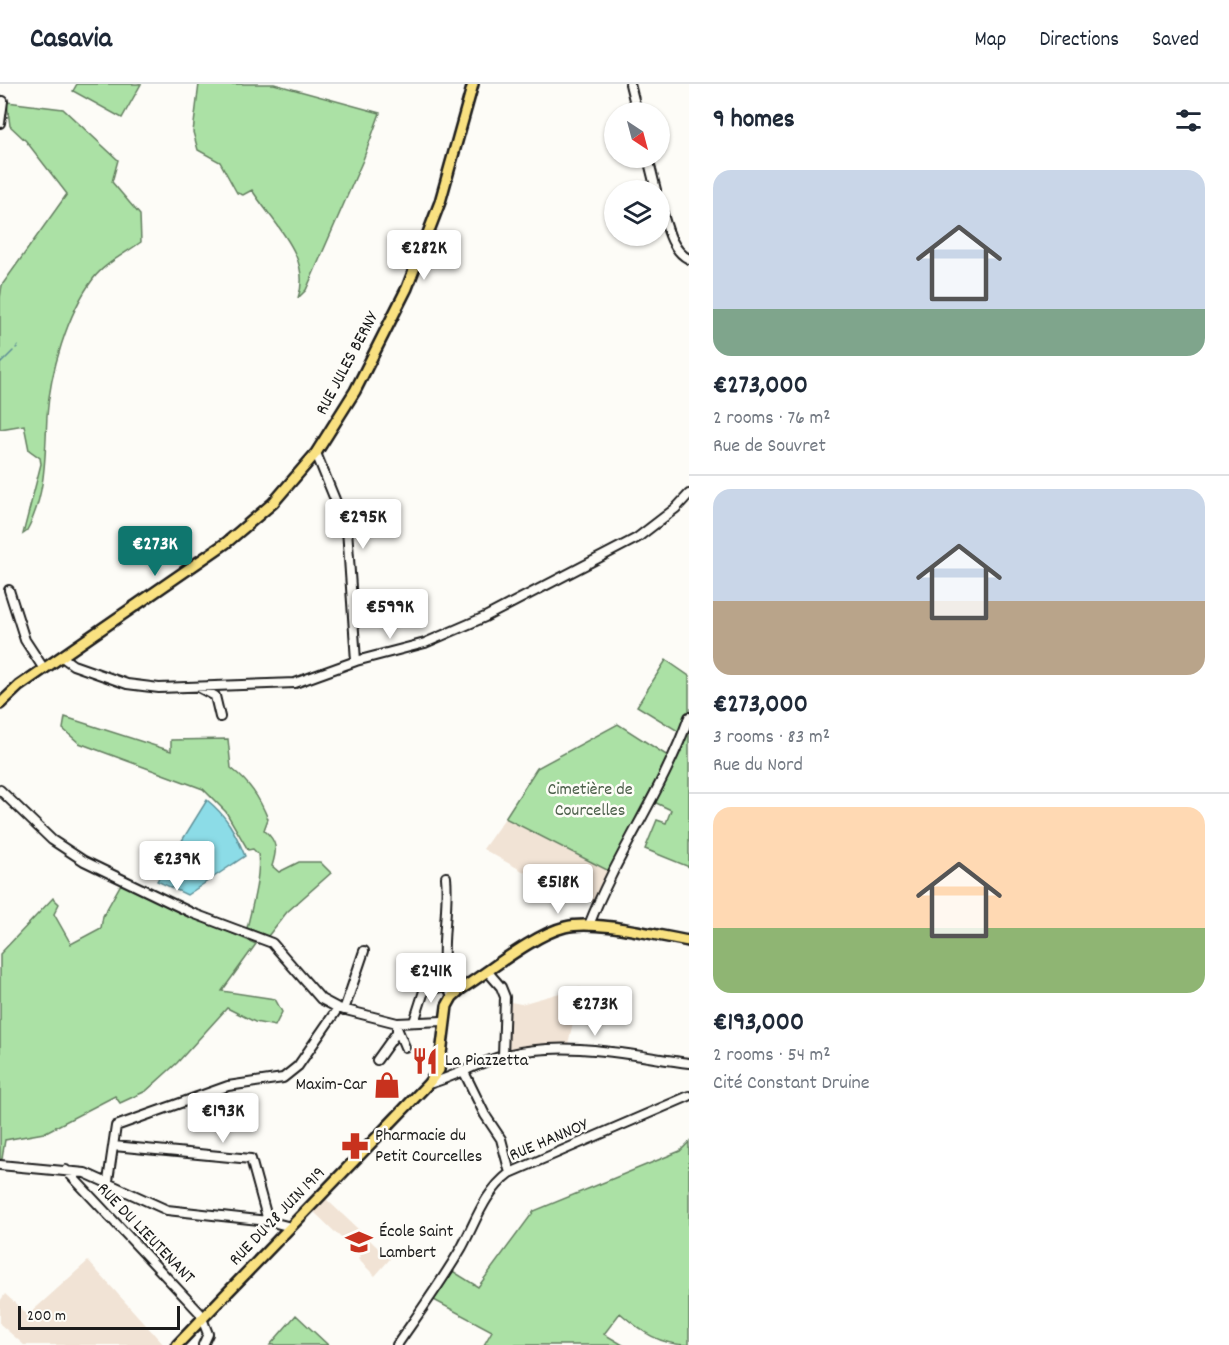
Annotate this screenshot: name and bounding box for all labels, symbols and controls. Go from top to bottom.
text: Casavia [30,21,112,61]
text: Map [975,26,1006,56]
text: Directions [1039,26,1119,56]
text: Saved [1152,26,1199,56]
north arrow [604,102,670,168]
map controls [604,102,670,246]
text: 9 homes [713,102,795,139]
icon: filters [1172,104,1205,137]
button: layers [604,180,670,246]
icon: home [905,209,1013,317]
pin: €282K [382,230,466,281]
text: €282K [401,235,447,263]
street label: RUE JULES BERNY [310,307,386,420]
text: €273,000 [713,368,808,405]
text: 2 rooms · 76 m² [713,405,831,433]
text: Rue de Souvret [713,433,826,461]
pin: €295K [321,499,405,550]
text: €295K [339,504,387,532]
pin: €273K [113,526,197,577]
icon: home [905,528,1013,636]
text: €273K [132,531,178,559]
pin: €599K [348,589,432,640]
text: €599K [366,594,414,622]
text: €273,000 [713,687,808,724]
text: 3 rooms · 83 m² [713,724,830,752]
text: Rue du Nord [713,752,803,780]
park label: Cimetière de Courcelles [547,778,633,824]
pin: €239K [135,841,219,892]
text: €239K [153,846,201,874]
icon: home [905,846,1013,954]
pin: €518K [516,864,600,915]
text: €518K [537,869,579,897]
pin: €241K [389,953,473,1004]
text: €241K [410,958,452,986]
pin: €273K [553,986,637,1037]
text: €273K [572,991,618,1019]
text: €193,000 [713,1005,804,1042]
text: 2 rooms · 54 m² [713,1042,831,1070]
restaurant icon: La Piazzetta [410,1046,440,1076]
place label: La Piazzetta [445,1049,529,1074]
shop icon: Maxim-Car [372,1070,402,1100]
text: Cité Constant Druine [713,1070,870,1098]
place label: Maxim-Car [296,1073,367,1098]
pin: €193K [181,1093,265,1144]
text: €193K [202,1098,244,1126]
street label: RUE HANNOY [506,1113,594,1169]
place label: Pharmacie du Petit Courcelles [375,1124,482,1170]
pharmacy icon: Pharmacie du Petit Courcelles [340,1131,370,1161]
street label: RUE DU 28 JUIN 1919 [224,1162,332,1272]
street label: RUE DU LIEUTENANT [90,1178,200,1290]
place label: École Saint Lambert [379,1220,454,1266]
school or university icon: École Saint Lambert [344,1227,374,1257]
scale bar [18,1303,180,1330]
text: 200 m [27,1305,66,1328]

